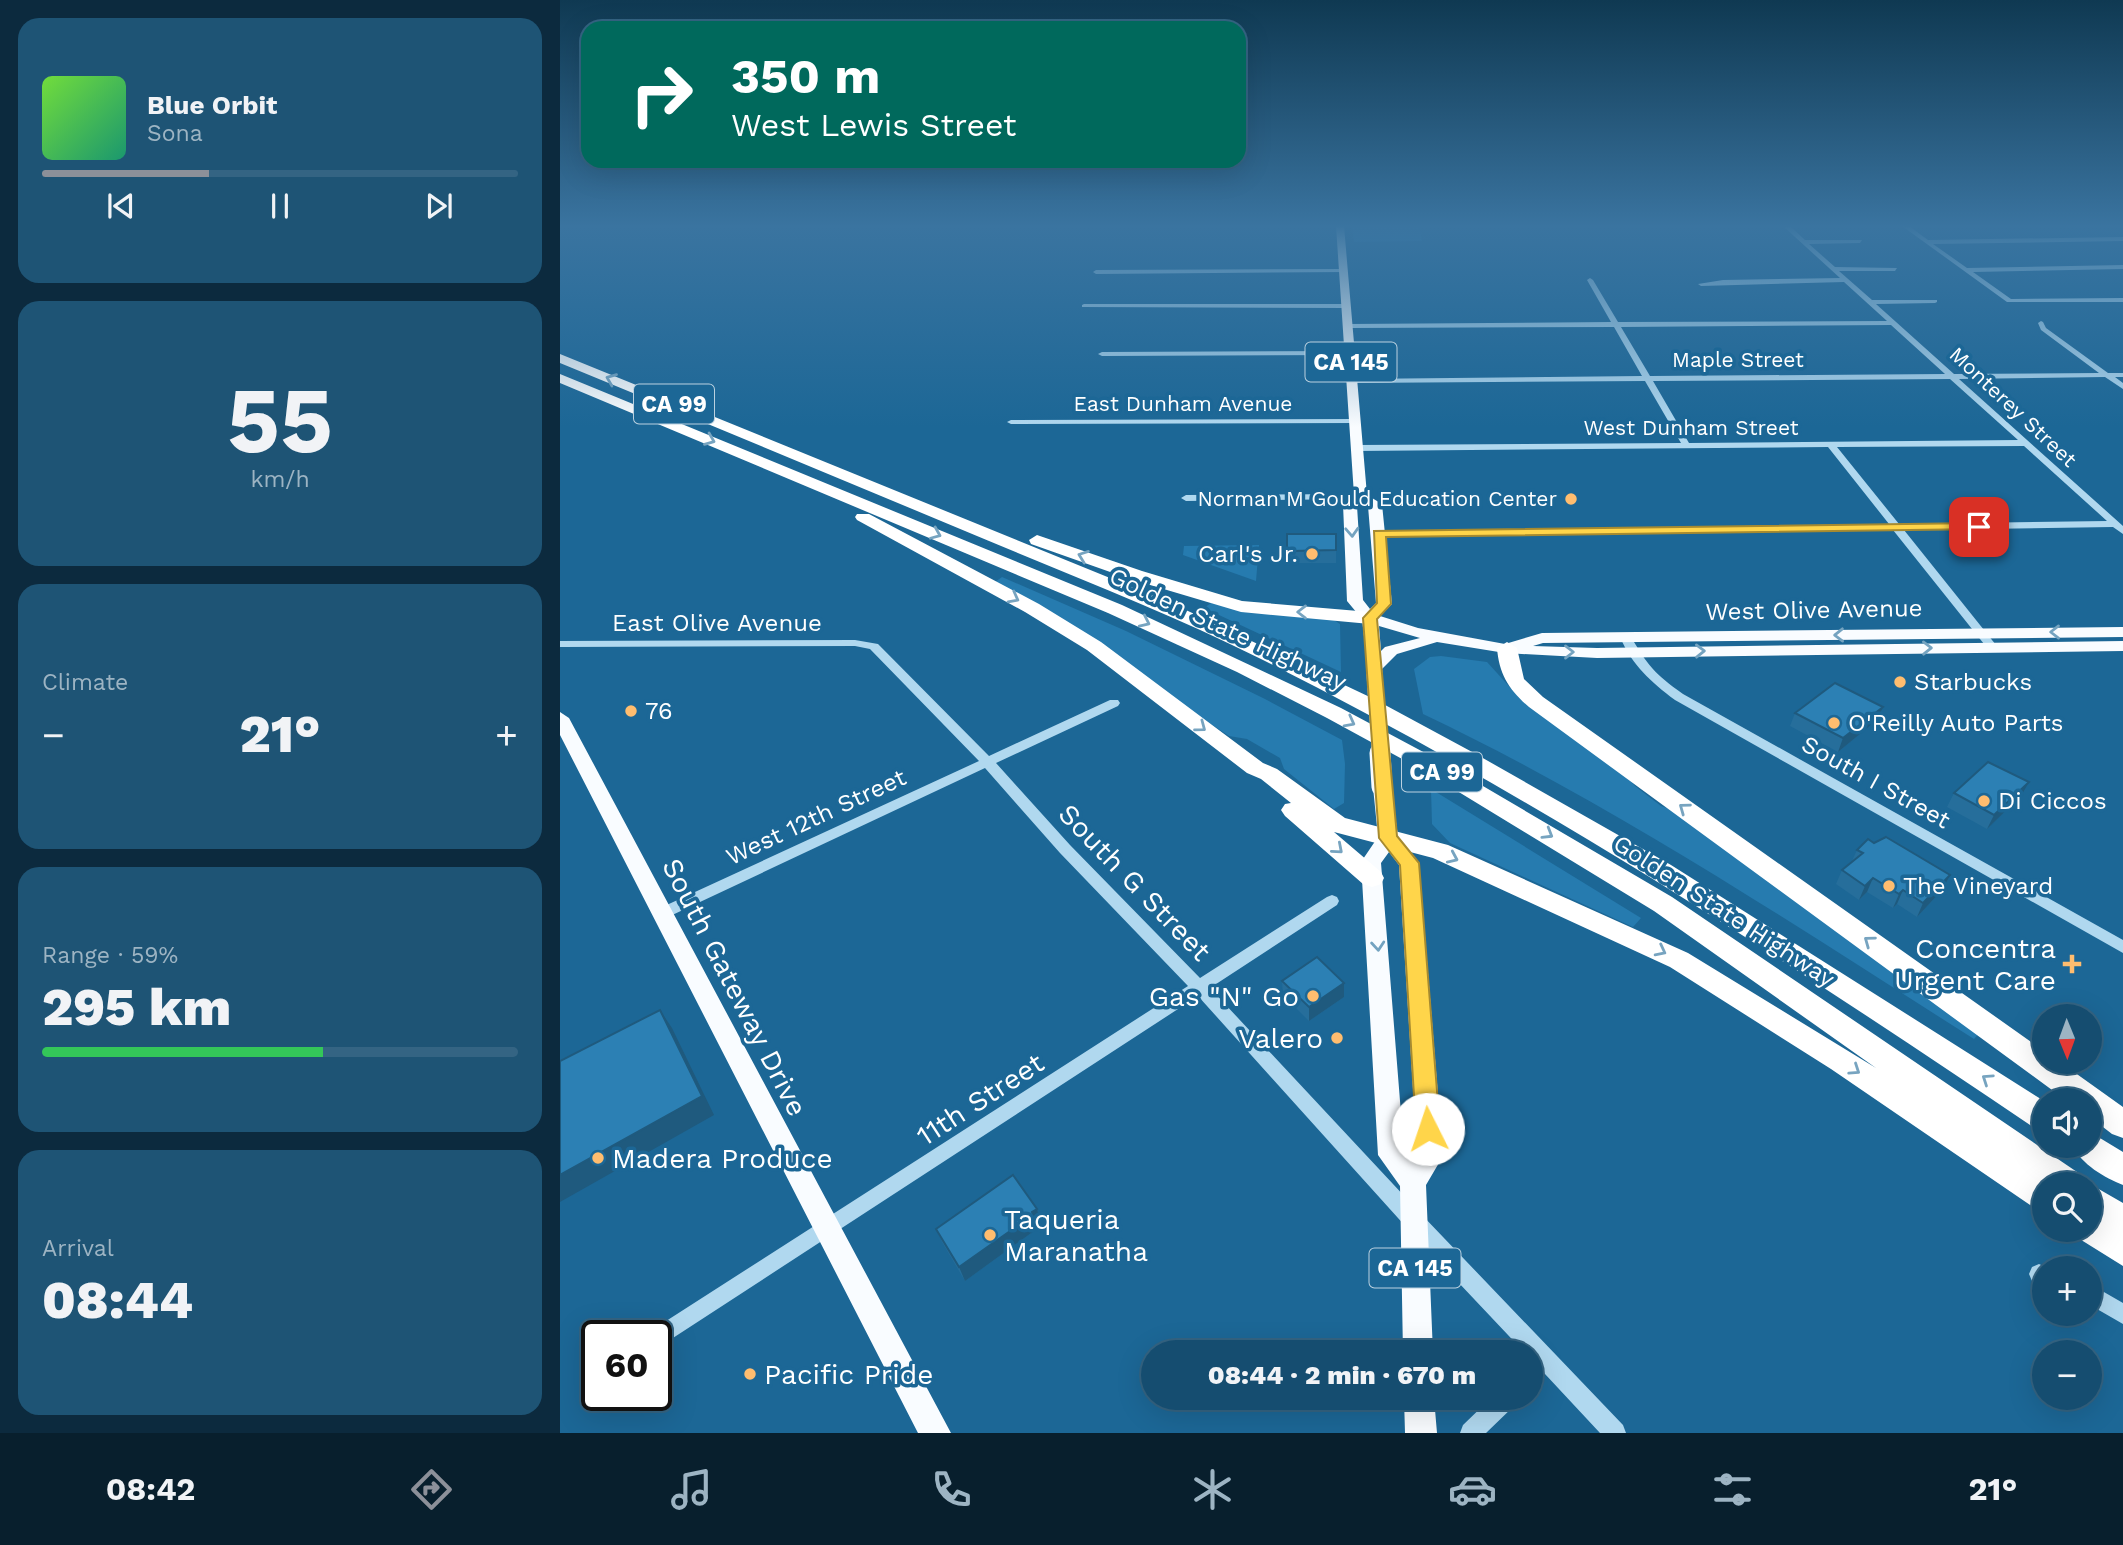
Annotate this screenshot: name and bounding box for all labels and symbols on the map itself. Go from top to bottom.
street label: Monterey Street [1945,341,2082,472]
road number: CA 145 [1306,342,1396,382]
street label: Maple Street [1672,347,1804,372]
one-way arrow [605,373,617,387]
road number: CA 99 [634,384,714,424]
street label: East Dunham Avenue [1074,391,1292,416]
street label: West Dunham Street [1584,415,1799,440]
one-way arrow [703,432,715,446]
place label: Norman M Gould Education Center [1198,486,1557,511]
marker: Norman M Gould Education Center [1563,491,1579,507]
pin [1949,497,2009,557]
one-way arrow [928,526,941,540]
one-way arrow [1345,527,1360,538]
place label: Carl's Jr. [1198,540,1298,568]
marker: Carl's Jr. [1304,546,1320,562]
one-way arrow [1077,550,1089,564]
street label: Golden State Highway [1105,562,1351,697]
one-way arrow [1006,590,1019,604]
street label: West Olive Avenue [1705,594,1923,626]
one-way arrow [1296,604,1306,620]
street label: East Olive Avenue [612,609,822,637]
one-way arrow [1138,614,1151,628]
one-way arrow [2049,624,2060,640]
one-way arrow [1833,627,1843,643]
one-way arrow [1923,640,1933,656]
one-way arrow [1695,643,1706,659]
one-way arrow [1565,644,1575,660]
place label: Starbucks [1914,668,2032,696]
marker: Starbucks [1892,674,1908,690]
place label: 76 [645,697,673,725]
marker: 76 [623,703,639,719]
place label: O'Reilly Auto Parts [1848,709,2064,737]
one-way arrow [1343,714,1355,727]
marker: O'Reilly Auto Parts [1826,715,1842,731]
one-way arrow [1193,719,1205,732]
street label: South I Street [1797,730,1955,834]
road number: CA 99 [1402,752,1482,792]
street label: West 12th Street [722,763,910,871]
place label: Di Ciccos [1998,787,2107,815]
marker: Di Ciccos [1976,793,1992,809]
street label: South G Street [1052,797,1218,968]
one-way arrow [1679,804,1692,816]
one-way arrow [1540,826,1553,839]
street label: Golden State Highway [1608,829,1840,993]
one-way arrow [1330,841,1343,853]
one-way arrow [1446,850,1458,864]
street label: South Gateway Drive [655,853,814,1122]
place label: The Vineyard [1903,872,2053,900]
marker: The Vineyard [1881,878,1897,894]
place label: Concentra Urgent Care [1894,932,2056,997]
one-way arrow [1864,937,1876,949]
one-way arrow [1370,941,1385,952]
one-way arrow [1654,943,1666,957]
marker: Concentra Urgent Care [2062,954,2082,974]
place label: Gas "N" Go [1149,980,1299,1013]
marker: Gas "N" Go [1305,988,1321,1004]
north arrow [2032,1004,2102,1074]
place label: Valero [1238,1022,1323,1055]
marker: Valero [1329,1030,1345,1046]
street label: 11th Street [911,1046,1050,1153]
one-way arrow [1847,1061,1860,1074]
one-way arrow [1982,1075,1995,1088]
position arrow [1391,1092,1465,1166]
place label: Madera Produce [612,1142,833,1175]
marker: Madera Produce [590,1150,606,1166]
place label: Taqueria Maranatha [1004,1203,1148,1268]
marker: Taqueria Maranatha [982,1227,998,1243]
road number: CA 145 [1370,1248,1460,1288]
speed limit sign: 60 [581,1320,672,1411]
place label: Pacific Pride [764,1358,933,1391]
marker: Pacific Pride [742,1366,758,1382]

